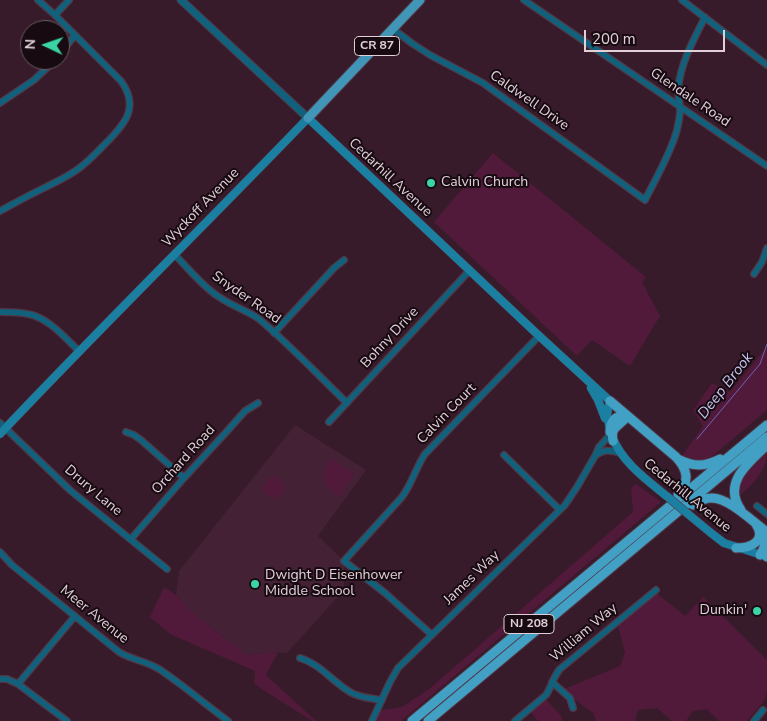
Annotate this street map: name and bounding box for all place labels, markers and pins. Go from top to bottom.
place label: Calvin Church [441,175,528,191]
marker: Calvin Church [425,177,437,189]
place label: Dwight D Eisenhower Middle School [265,568,402,600]
marker: Dwight D Eisenhower Middle School [249,578,261,590]
place label: Dunkin' [700,603,747,619]
marker: Dunkin' [751,605,763,617]

